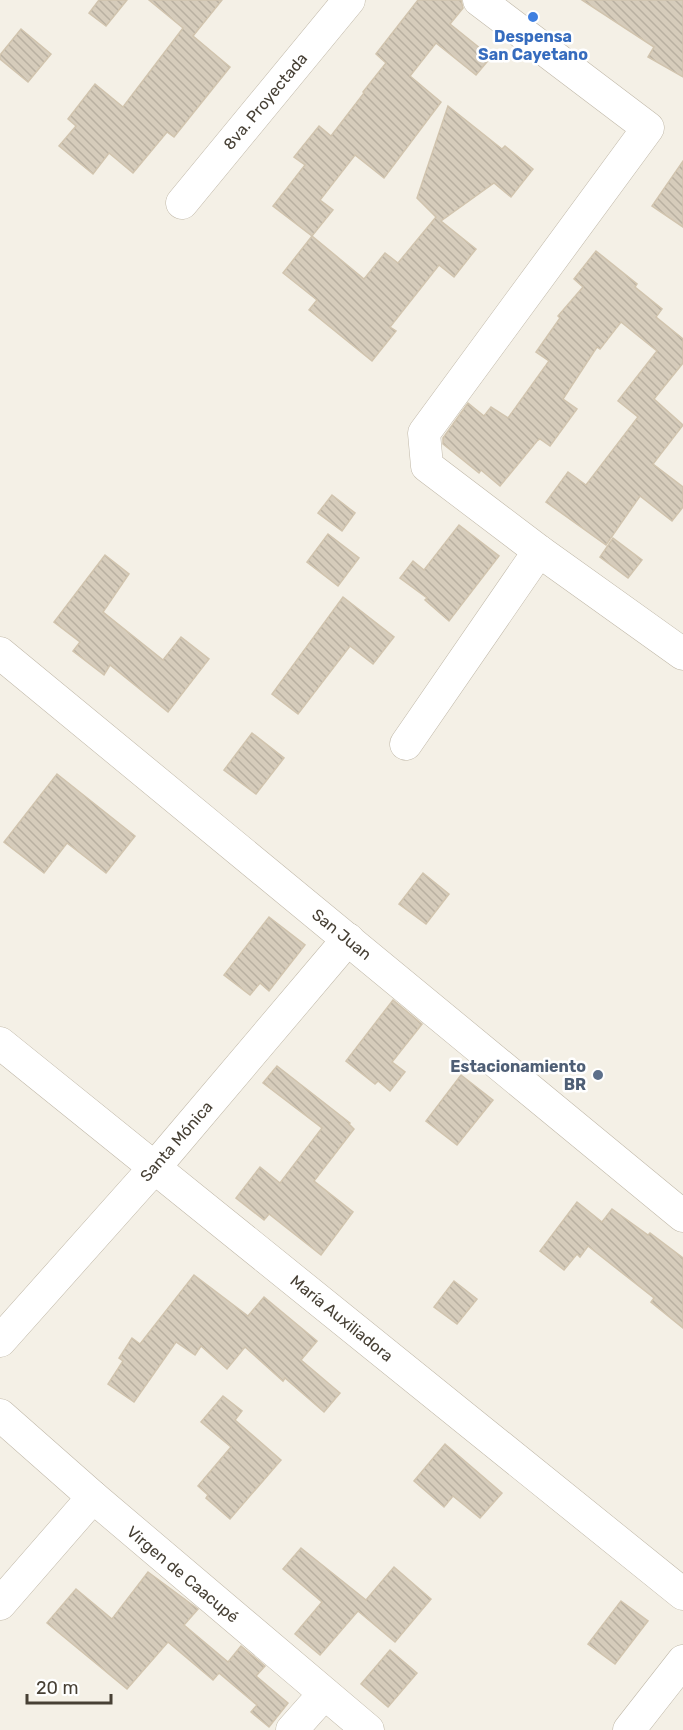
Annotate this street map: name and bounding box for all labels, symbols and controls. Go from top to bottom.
marker: Despensa San Cayetano [526,10,540,24]
place label: Despensa San Cayetano [478,27,588,64]
street label: 8va. Proyectada [219,49,311,154]
street label: San Juan [308,905,375,964]
place label: Estacionamiento BR [450,1057,586,1094]
marker: Estacionamiento BR [591,1068,605,1082]
street label: Santa Mónica [136,1097,217,1185]
street label: María Auxiliadora [286,1271,397,1366]
street label: Virgen de Caacupé [123,1522,242,1627]
scale bar [27,1667,111,1705]
text: 20 m [36,1677,78,1699]

